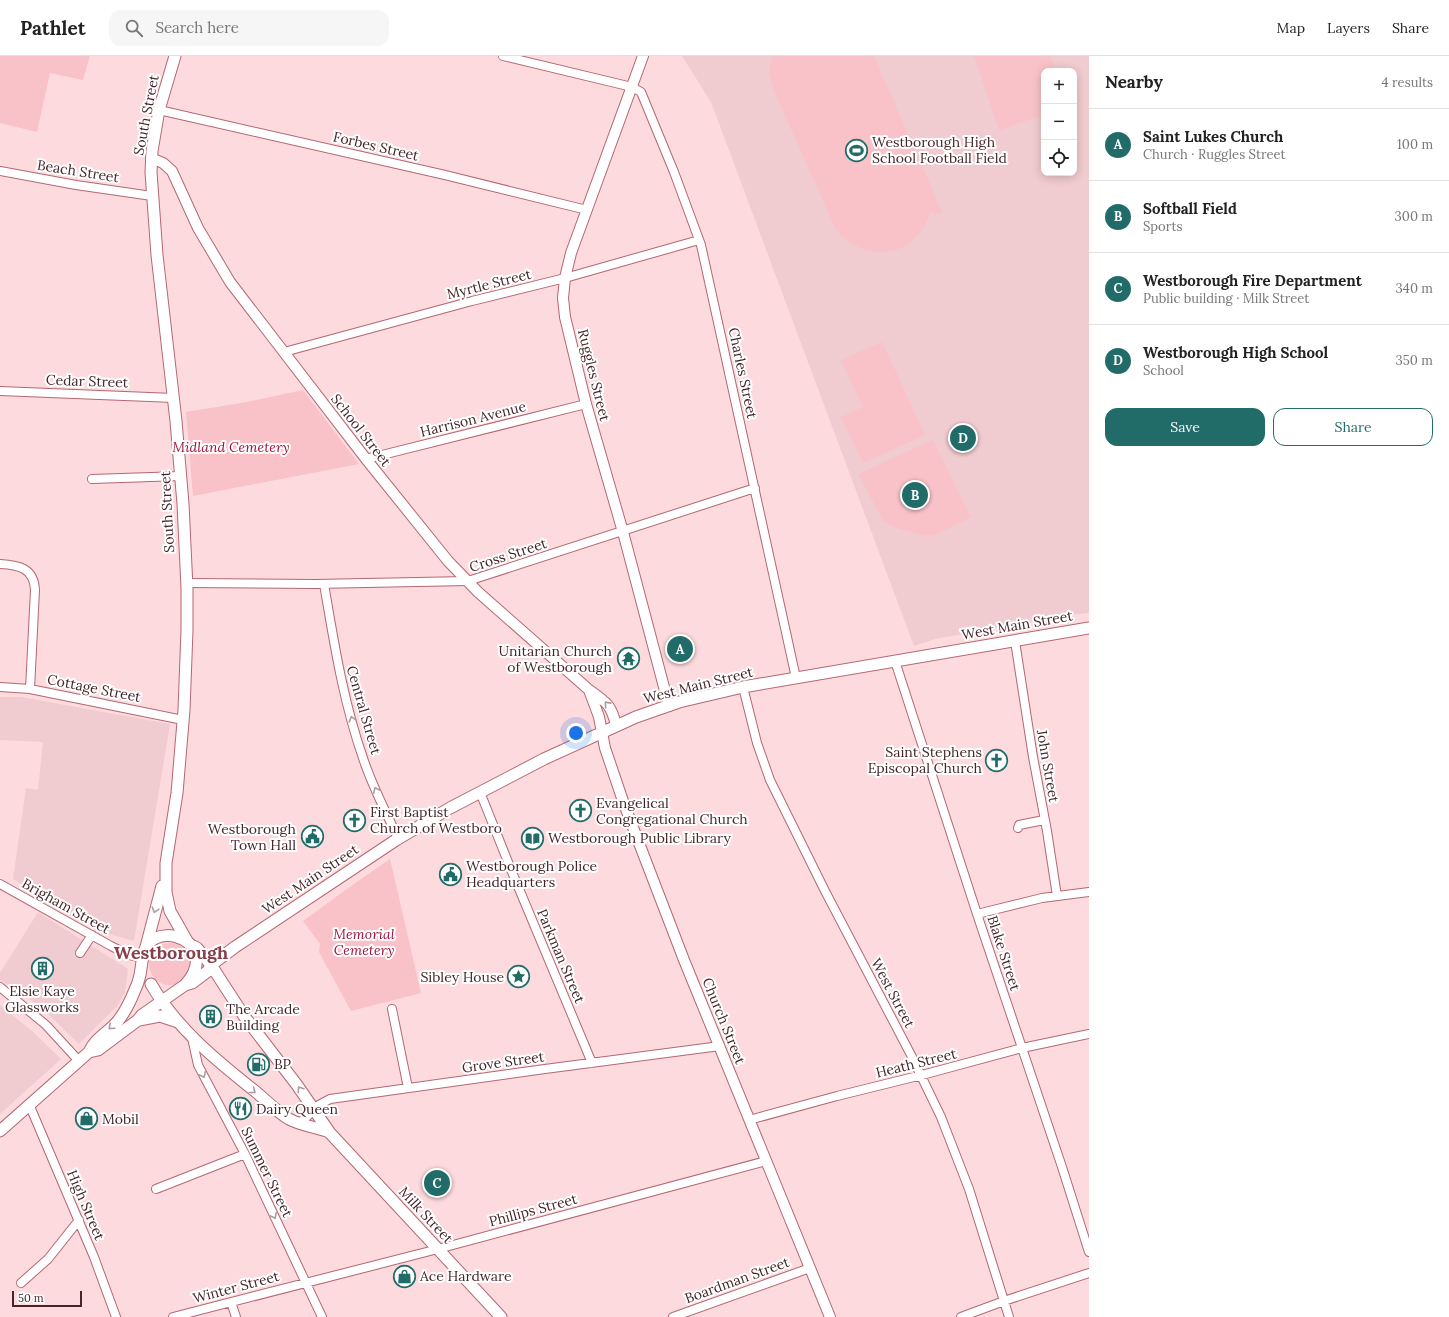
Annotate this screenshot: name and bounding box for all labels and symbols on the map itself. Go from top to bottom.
street label: South Street [129,73,163,157]
street label: Forbes Street [331,127,421,165]
place label: Westborough High School Football Field [872,133,1007,167]
sports icon: Westborough High School Football Field [844,137,870,163]
street label: Beach Street [36,156,121,186]
street label: Myrtle Street [445,265,534,303]
street label: Charles Street [725,326,762,421]
street label: Ruggles Street [574,327,614,423]
street label: Cedar Street [46,371,129,391]
street label: School Street [327,390,395,470]
street label: Harrison Avenue [418,397,528,441]
pin: D [950,423,976,453]
park label: Midland Cemetery [172,438,290,456]
street label: South Street [156,470,178,553]
pin: B [902,480,928,510]
street label: Cross Street [467,534,550,576]
street label: West Main Street [960,606,1074,644]
pin: A [667,634,693,664]
place label: Unitarian Church of Westborough [498,642,612,676]
temple icon: Unitarian Church of Westborough [615,646,641,672]
street label: West Main Street [641,663,755,707]
street label: Central Street [343,664,385,757]
street label: Cottage Street [46,670,143,706]
one-way arrow [604,701,611,709]
one-way arrow [348,716,357,723]
your location [566,723,586,743]
street label: John Street [1033,727,1063,804]
place label: Saint Stephens Episcopal Church [868,743,982,777]
church icon: Saint Stephens Episcopal Church [984,747,1010,773]
one-way arrow [373,787,381,795]
place label: Evangelical Congregational Church [596,794,748,828]
church icon: Evangelical Congregational Church [567,798,593,824]
place label: First Baptist Church of Westboro [370,803,502,837]
church icon: First Baptist Church of Westboro [342,807,368,833]
place label: Westborough Town Hall [208,820,296,854]
public building icon: Westborough Town Hall [299,824,325,850]
library icon: Westborough Public Library [520,825,546,851]
place label: Westborough Public Library [548,829,731,847]
street label: West Main Street [258,840,362,918]
place label: Westborough Police Headquarters [466,857,598,891]
public building icon: Westborough Police Headquarters [437,861,463,887]
street label: Brigham Street [19,874,114,938]
street label: Parkman Street [533,906,589,1006]
one-way arrow [152,907,160,914]
street label: Blake Street [983,913,1025,993]
park label: Memorial Cemetery [333,925,395,959]
district label: Westborough [114,941,228,964]
street label: West Street [867,955,919,1031]
building icon: Elsie Kaye Glassworks [29,956,55,982]
place icon: Sibley House [506,964,532,990]
place label: Sibley House [420,968,504,986]
street label: Church Street [698,975,750,1067]
place label: Elsie Kaye Glassworks [5,982,79,1016]
place label: The Arcade Building [226,1000,300,1034]
building icon: The Arcade Building [197,1004,223,1030]
one-way arrow [109,1022,116,1029]
street label: Heath Street [874,1044,959,1082]
street label: Grove Street [461,1047,546,1077]
fuel station icon: BP [245,1051,271,1077]
place label: BP [274,1055,292,1073]
one-way arrow [198,1070,206,1078]
one-way arrow [249,1086,256,1093]
one-way arrow [297,1086,304,1093]
restaurant icon: Dairy Queen [227,1096,253,1122]
place label: Dairy Queen [256,1100,338,1118]
shop icon: Mobil [73,1106,99,1132]
place label: Mobil [102,1110,139,1128]
street label: Summer Street [237,1124,297,1221]
street label: High Street [63,1167,109,1243]
pin: C [424,1168,450,1198]
street label: Milk Street [395,1183,457,1248]
street label: Phillips Street [487,1189,580,1230]
one-way arrow [269,1211,277,1219]
street label: Boardman Street [682,1253,792,1307]
shop icon: Ace Hardware [391,1263,417,1289]
street label: Winter Street [191,1267,282,1307]
place label: Ace Hardware [419,1267,512,1285]
scale bar [12,1289,82,1308]

